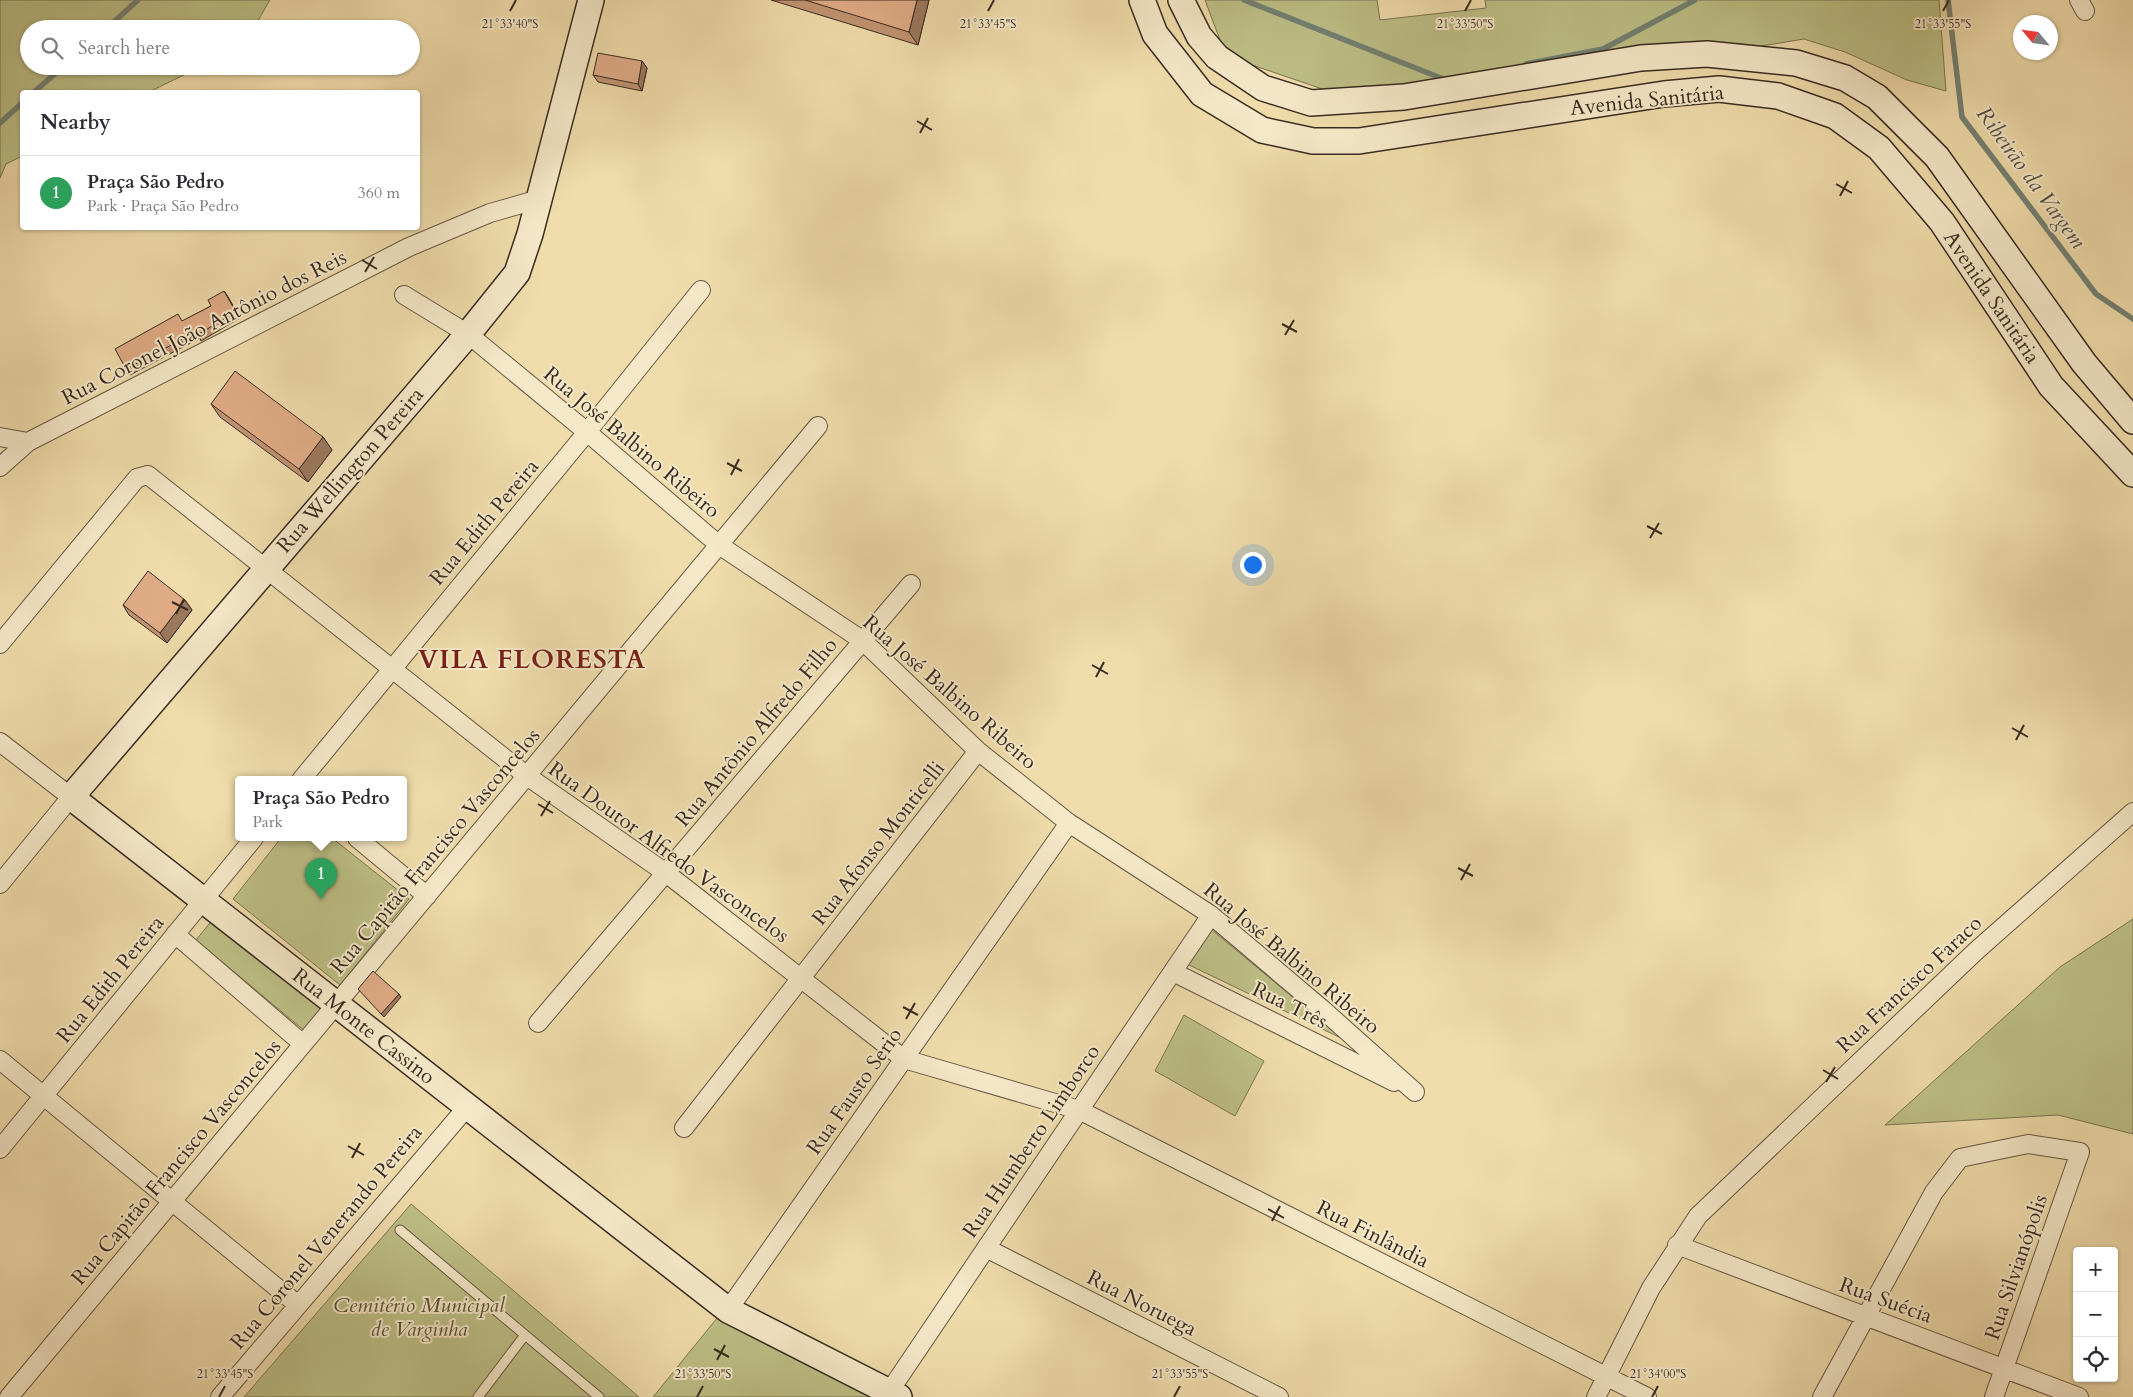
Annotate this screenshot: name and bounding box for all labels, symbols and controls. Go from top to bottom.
north arrow [2013,15,2058,60]
text: 21°33'40"S [482,16,538,32]
text: 21°33'45"S [960,16,1016,32]
text: 21°33'50"S [1437,16,1493,32]
text: 21°33'55"S [1915,16,1971,32]
search box [20,20,420,75]
icon: search [38,34,66,62]
text: Search here [78,35,170,61]
street label: Avenida Sanitária [1569,78,1725,123]
water label: Ribeirão da Vargem [1969,100,2093,255]
text: Nearby [40,108,111,137]
text: Praça São Pedro [87,169,224,195]
text: 1 [52,182,60,204]
text: 360 m [358,182,400,204]
text: Park · Praça São Pedro [87,195,239,217]
street label: Avenida Sanitária [1936,225,2047,369]
street label: Rua Coronel João Antônio dos Reis [57,243,352,412]
street label: Rua José Balbino Ribeiro [537,360,726,525]
street label: Rua Wellington Pereira [270,381,431,560]
street label: Rua Edith Pereira [423,453,546,592]
your location [1240,552,1266,578]
street label: Rua José Balbino Ribeiro [856,608,1043,776]
street label: Rua Antônio Alfredo Filho [669,632,844,833]
district label: VILA FLORESTA [418,642,646,677]
street label: Rua Capitão Francisco Vasconcelos [324,722,547,980]
street label: Rua Doutor Alfredo Vasconcelos [542,755,795,950]
street label: Rua Afonso Monticelli [805,755,952,931]
popup [235,776,407,841]
text: Praça São Pedro [252,785,390,811]
text: Park [252,811,283,833]
pin: 1 [305,858,337,899]
street label: Rua José Balbino Ribeiro [1197,876,1386,1041]
street label: Rua Edith Pereira [50,909,171,1049]
street label: Rua Francisco Faraco [1830,909,1988,1059]
street label: Rua Monte Cassino [286,961,441,1091]
street label: Rua Três [1247,975,1332,1036]
street label: Rua Fausto Serio [800,1022,909,1161]
street label: Rua Capitão Francisco Vasconcelos [65,1033,288,1291]
street label: Rua Humberto Limborco [956,1039,1107,1244]
street label: Rua Coronel Venerando Pereira [224,1119,429,1356]
street label: Rua Silvianópolis [1978,1190,2055,1344]
street label: Rua Finlândia [1311,1194,1434,1275]
map controls [2073,1247,2118,1382]
button: + [2073,1247,2118,1292]
street label: Rua Noruega [1082,1263,1202,1344]
street label: Rua Suécia [1835,1270,1936,1331]
park label: Cemitério Municipal de Varginha [333,1291,506,1344]
button: − [2073,1292,2118,1337]
button: locate [2073,1337,2118,1382]
text: 21°33'45"S [197,1366,253,1382]
text: 21°33'50"S [675,1366,731,1382]
text: 21°33'55"S [1152,1366,1208,1382]
text: 21°34'00"S [1630,1366,1686,1382]

